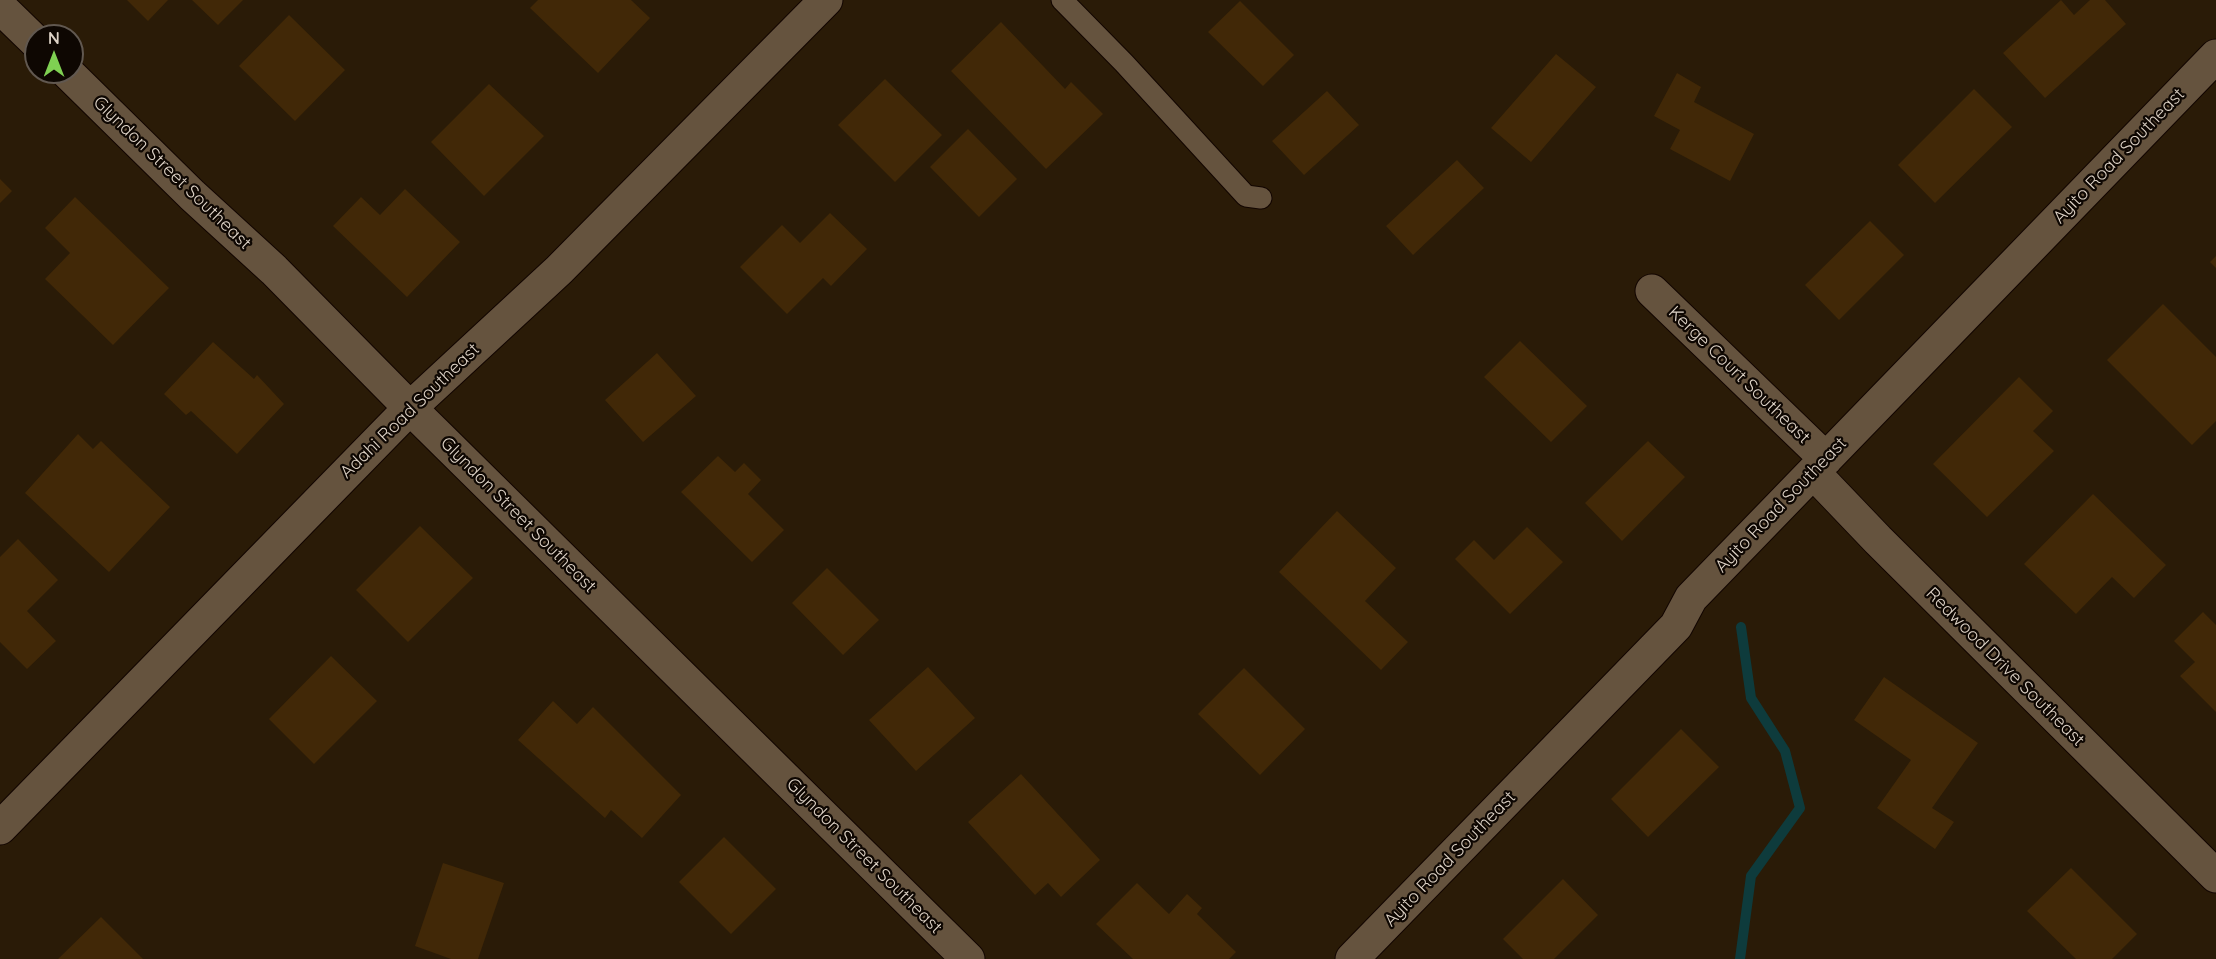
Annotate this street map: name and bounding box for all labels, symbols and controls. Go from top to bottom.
north arrow [24,24,84,84]
text: N [48,28,60,48]
street label: Ayito Road Southeast [2049,84,2189,228]
street label: Glyndon Street Southeast [88,92,256,254]
street label: Kerge Court Southeast [1664,302,1814,448]
street label: Adahi Road Southeast [336,339,484,483]
street label: Glyndon Street Southeast [436,433,600,597]
street label: Ayito Road Southeast [1711,433,1851,577]
street label: Redwood Drive Southeast [1921,583,2089,751]
street label: Glyndon Street Southeast [782,774,946,938]
street label: Ayito Road Southeast [1380,787,1520,931]

